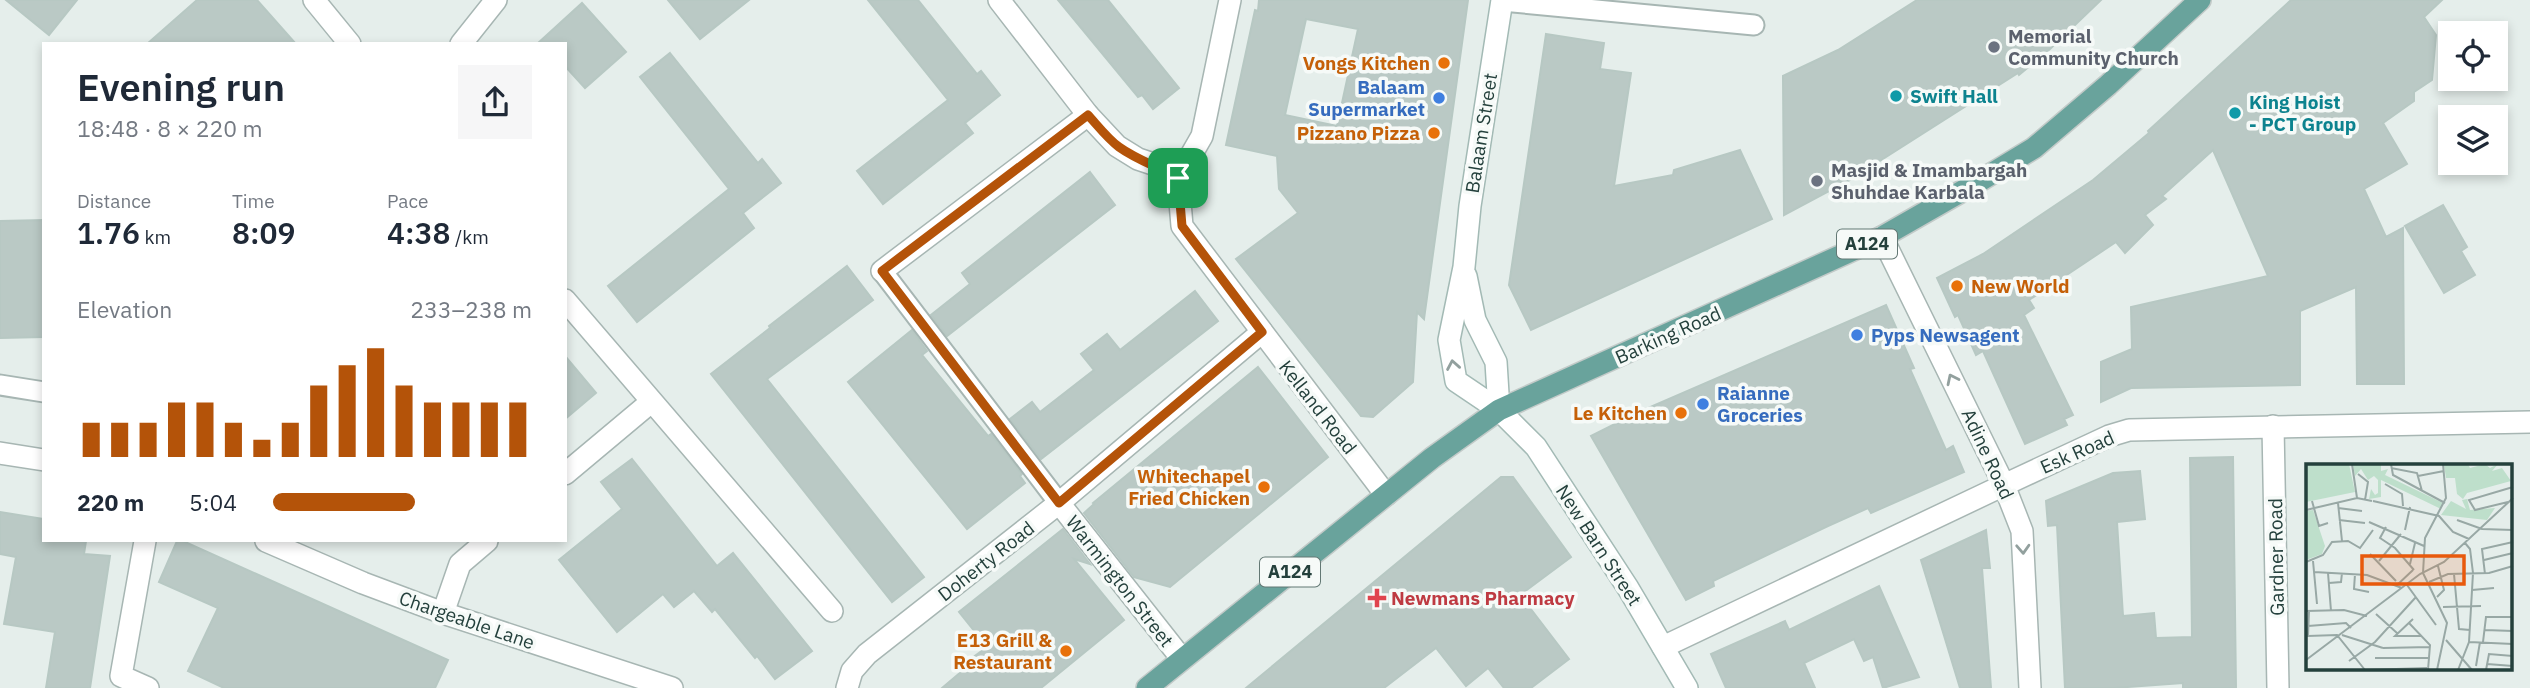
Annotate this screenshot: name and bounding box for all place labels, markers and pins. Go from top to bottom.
place label: Memorial Community Church [2008,24,2179,70]
marker: Memorial Community Church [1986,39,2002,55]
place label: Vongs Kitchen [1303,51,1430,75]
marker: Vongs Kitchen [1436,55,1452,71]
place label: Balaam Supermarket [1308,75,1425,121]
place label: Swift Hall [1910,84,1998,108]
marker: Swift Hall [1888,88,1904,104]
marker: Balaam Supermarket [1431,90,1447,106]
place label: King Hoist - PCT Group [2249,90,2356,136]
marker: King Hoist - PCT Group [2227,105,2243,121]
place label: Pizzano Pizza [1297,121,1420,145]
marker: Pizzano Pizza [1426,125,1442,141]
pin [1148,148,1208,208]
place label: Masjid & Imambargah Shuhdae Karbala [1831,158,2027,204]
marker: Masjid & Imambargah Shuhdae Karbala [1809,173,1825,189]
place label: New World [1971,274,2070,298]
marker: New World [1949,278,1965,294]
place label: Pyps Newsagent [1871,323,2020,347]
marker: Pyps Newsagent [1849,327,1865,343]
place label: Raianne Groceries [1717,381,1803,427]
marker: Raianne Groceries [1695,396,1711,412]
place label: Le Kitchen [1573,401,1667,425]
marker: Le Kitchen [1673,405,1689,421]
place label: Whitechapel Fried Chicken [1128,464,1250,510]
marker: Whitechapel Fried Chicken [1256,479,1272,495]
place label: Newmans Pharmacy [1391,586,1575,610]
marker: Newmans Pharmacy [1369,590,1385,606]
place label: E13 Grill & Restaurant [953,628,1052,674]
marker: E13 Grill & Restaurant [1058,643,1074,659]

